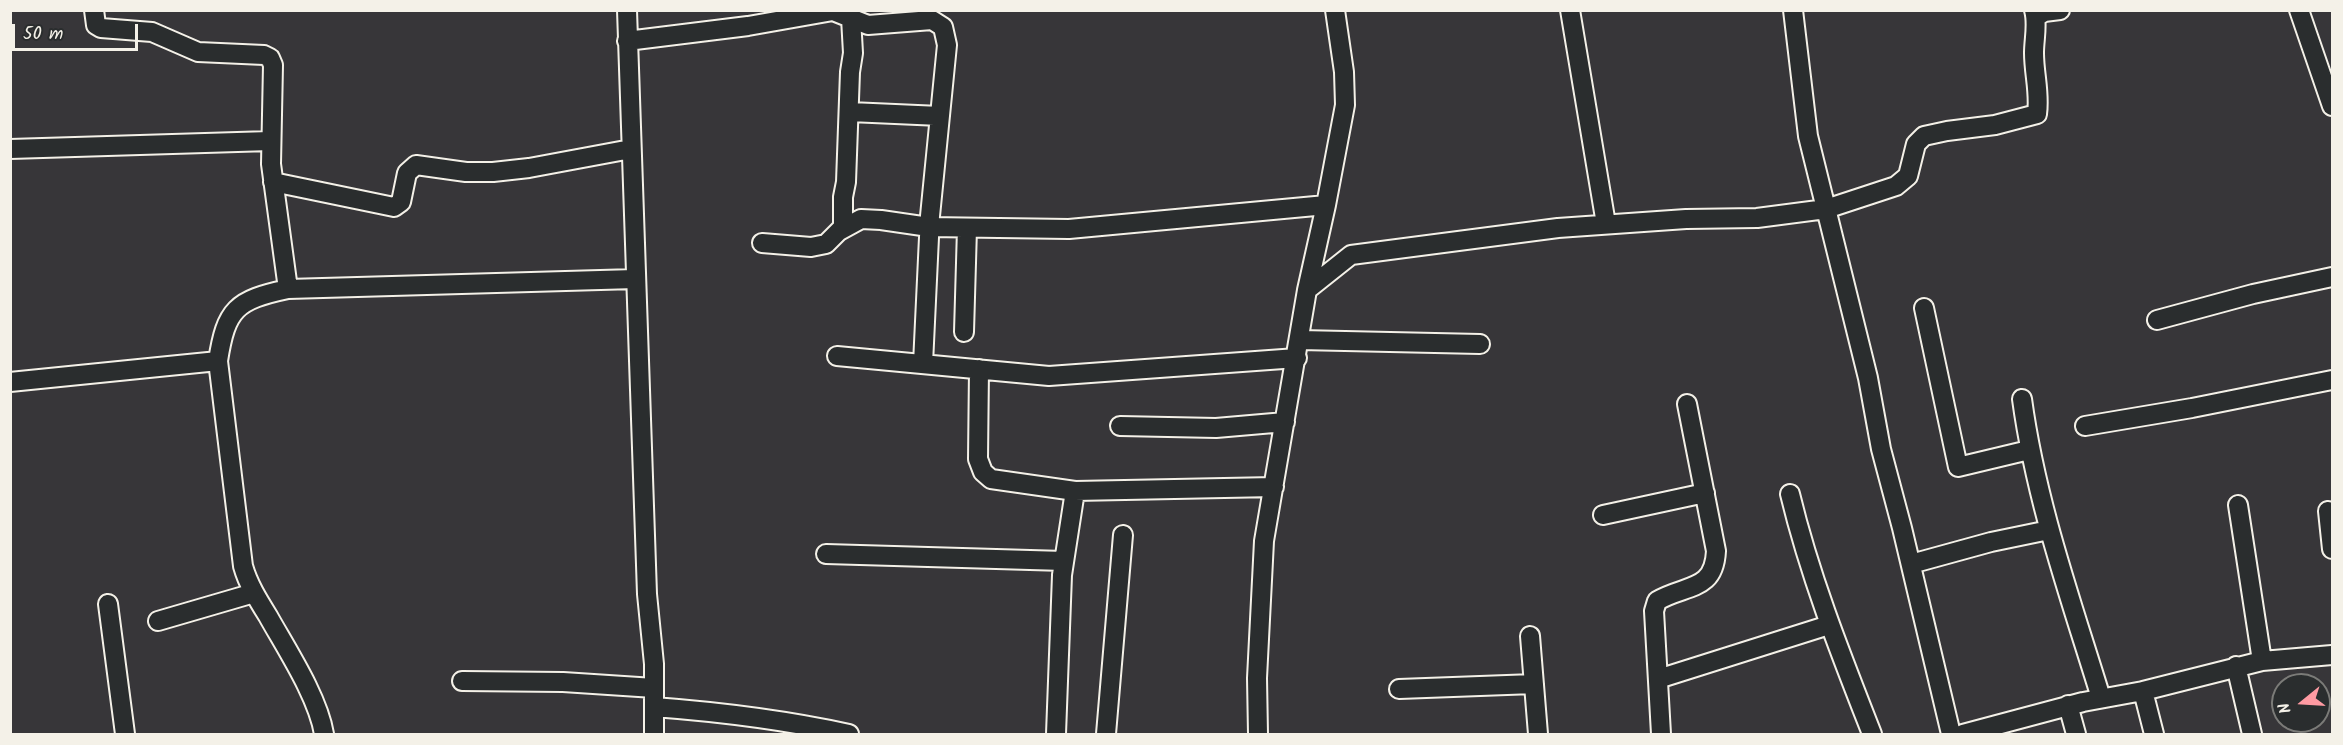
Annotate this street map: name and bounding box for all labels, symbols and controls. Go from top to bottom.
scale bar [15,12,141,50]
text: 50 m [23,20,63,49]
north arrow [2271,673,2331,733]
text: N [2272,699,2299,717]

